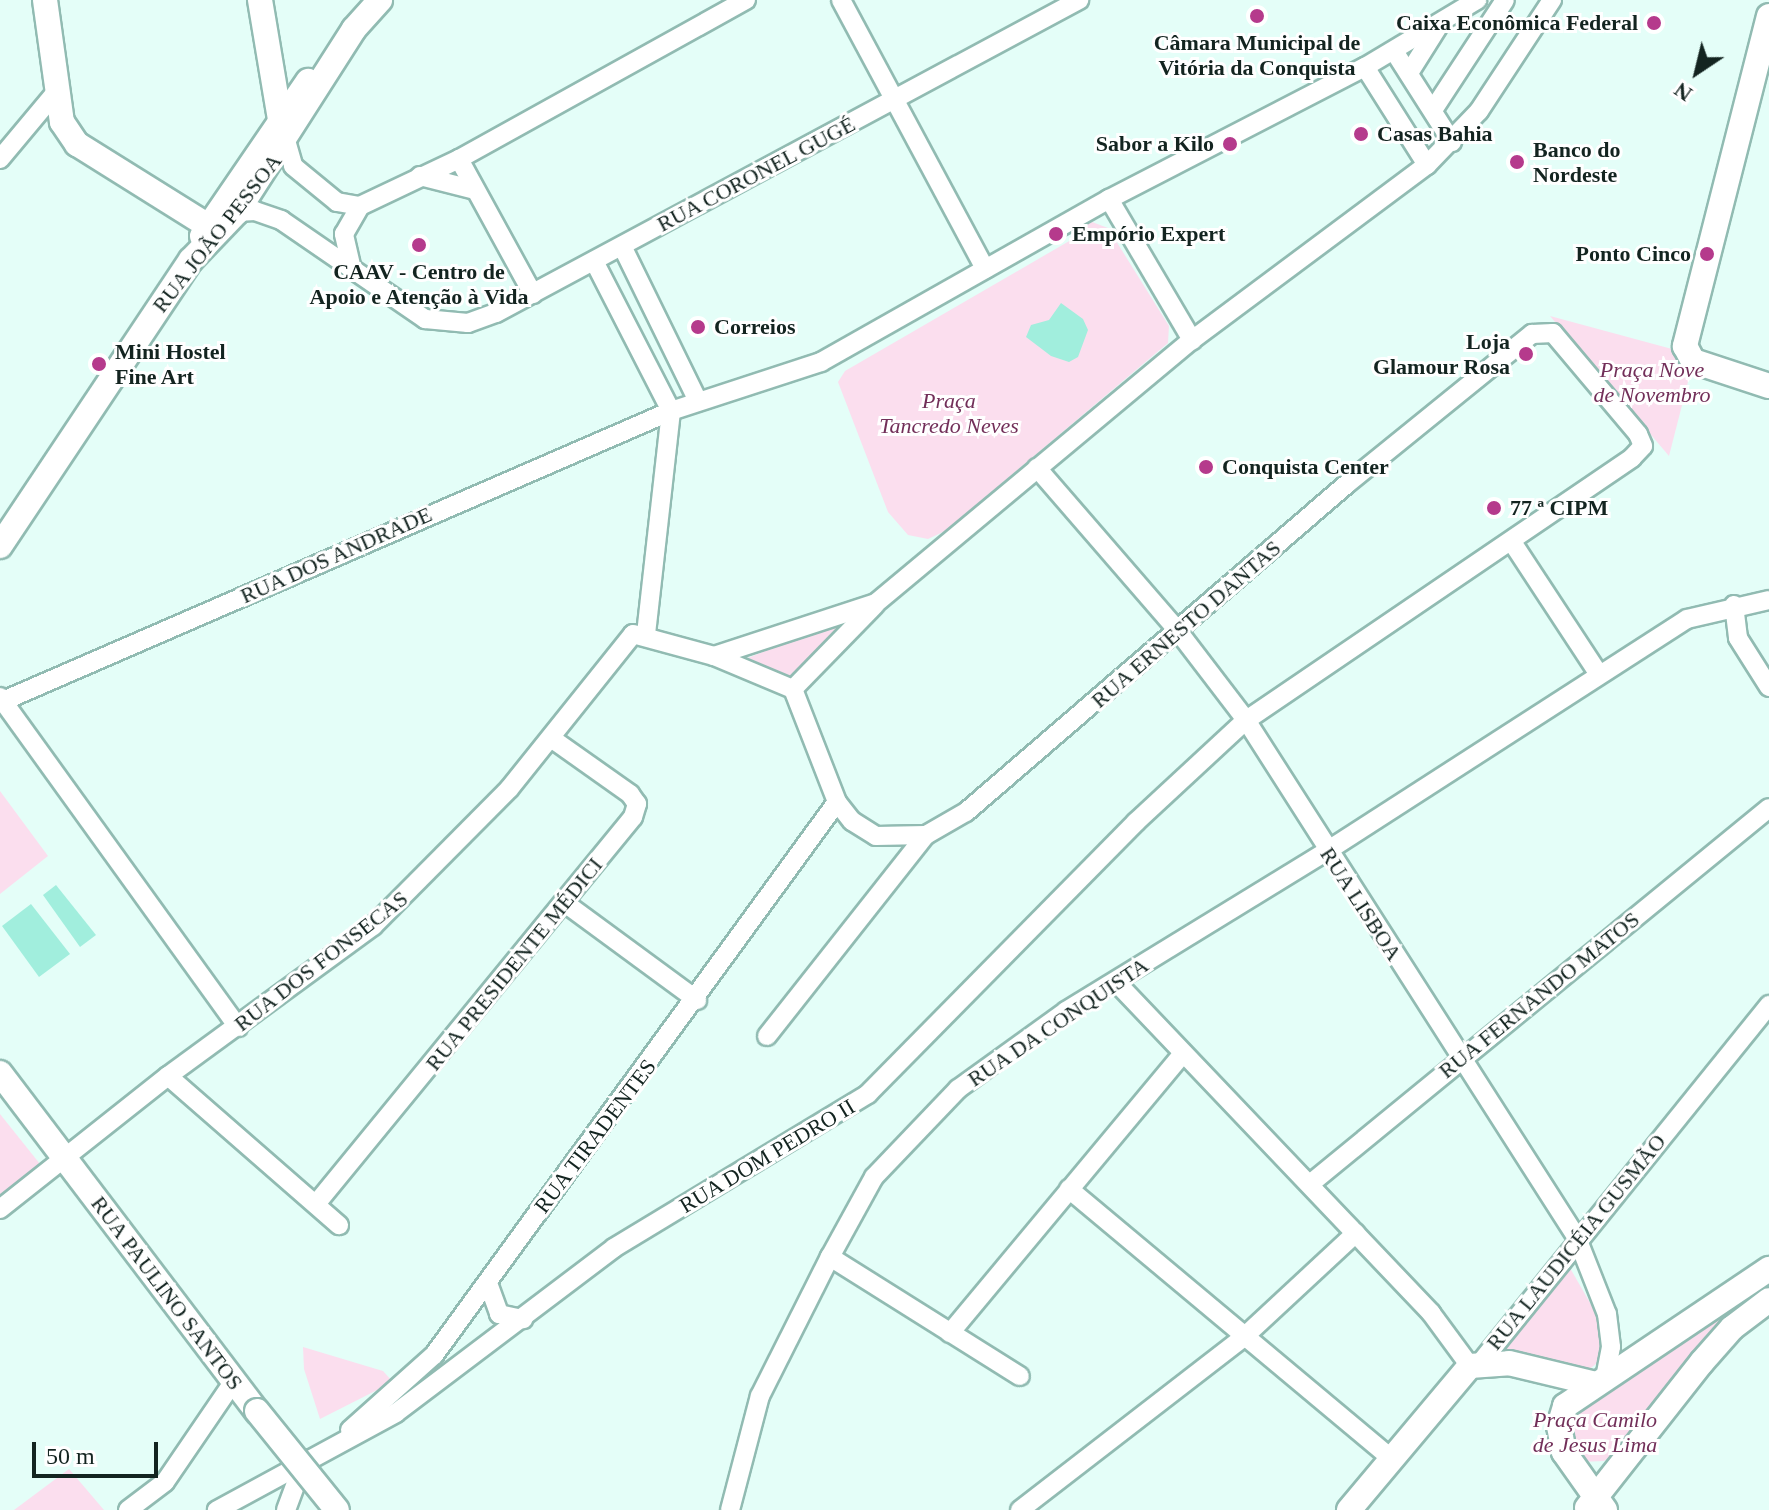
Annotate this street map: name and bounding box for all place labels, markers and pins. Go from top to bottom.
marker: Câmara Municipal de Vitória da Conquista [1248,7,1266,25]
place label: Caixa Econômica Federal [1396,10,1638,36]
marker: Caixa Econômica Federal [1645,14,1663,32]
place label: Câmara Municipal de Vitória da Conquista [1154,29,1360,80]
place label: Casas Bahia [1377,121,1493,147]
marker: Casas Bahia [1352,125,1370,143]
place label: Sabor a Kilo [1095,131,1214,157]
marker: Sabor a Kilo [1221,135,1239,153]
place label: Banco do Nordeste [1533,136,1620,188]
marker: Banco do Nordeste [1508,153,1526,171]
place label: Empório Expert [1072,221,1225,247]
marker: Empório Expert [1047,225,1065,243]
marker: CAAV - Centro de Apoio e Atenção à Vida [410,236,428,254]
place label: Ponto Cinco [1576,241,1691,267]
marker: Ponto Cinco [1698,245,1716,263]
place label: CAAV - Centro de Apoio e Atenção à Vida [309,258,529,310]
place label: Correios [714,314,795,340]
marker: Correios [689,318,707,336]
place label: Loja Glamour Rosa [1372,328,1510,380]
place label: Mini Hostel Fine Art [115,338,226,390]
marker: Loja Glamour Rosa [1517,345,1535,363]
marker: Mini Hostel Fine Art [90,355,108,373]
place label: Conquista Center [1222,454,1389,480]
marker: Conquista Center [1197,458,1215,476]
place label: 77 ª CIPM [1510,495,1608,521]
marker: 77 ª CIPM [1485,499,1503,517]

